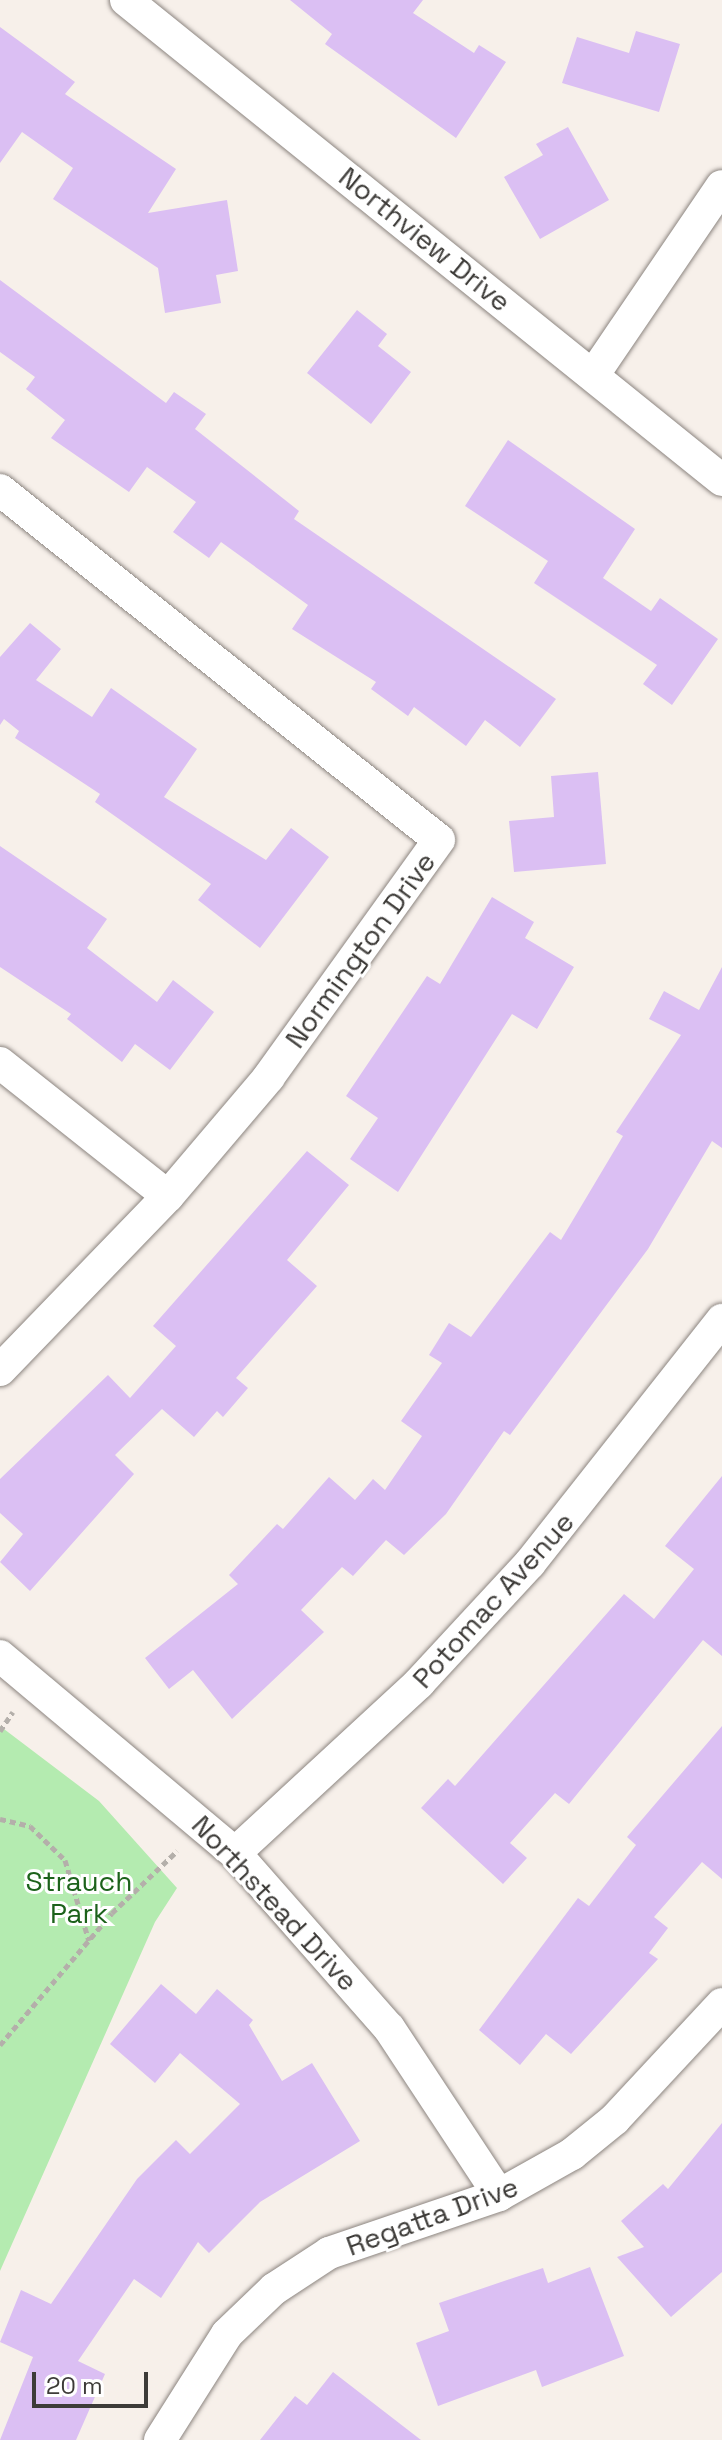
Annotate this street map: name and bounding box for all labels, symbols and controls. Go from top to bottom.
street label: Northview Drive [332,160,518,318]
street label: Normington Drive [278,846,442,1054]
street label: Potomac Avenue [405,1505,581,1695]
street label: Northstead Drive [185,1808,365,1998]
park label: Strauch Park [26,1864,132,1930]
street label: Regatta Drive [341,2169,523,2263]
scale bar [36,2356,152,2406]
text: 20 m [46,2370,103,2401]

